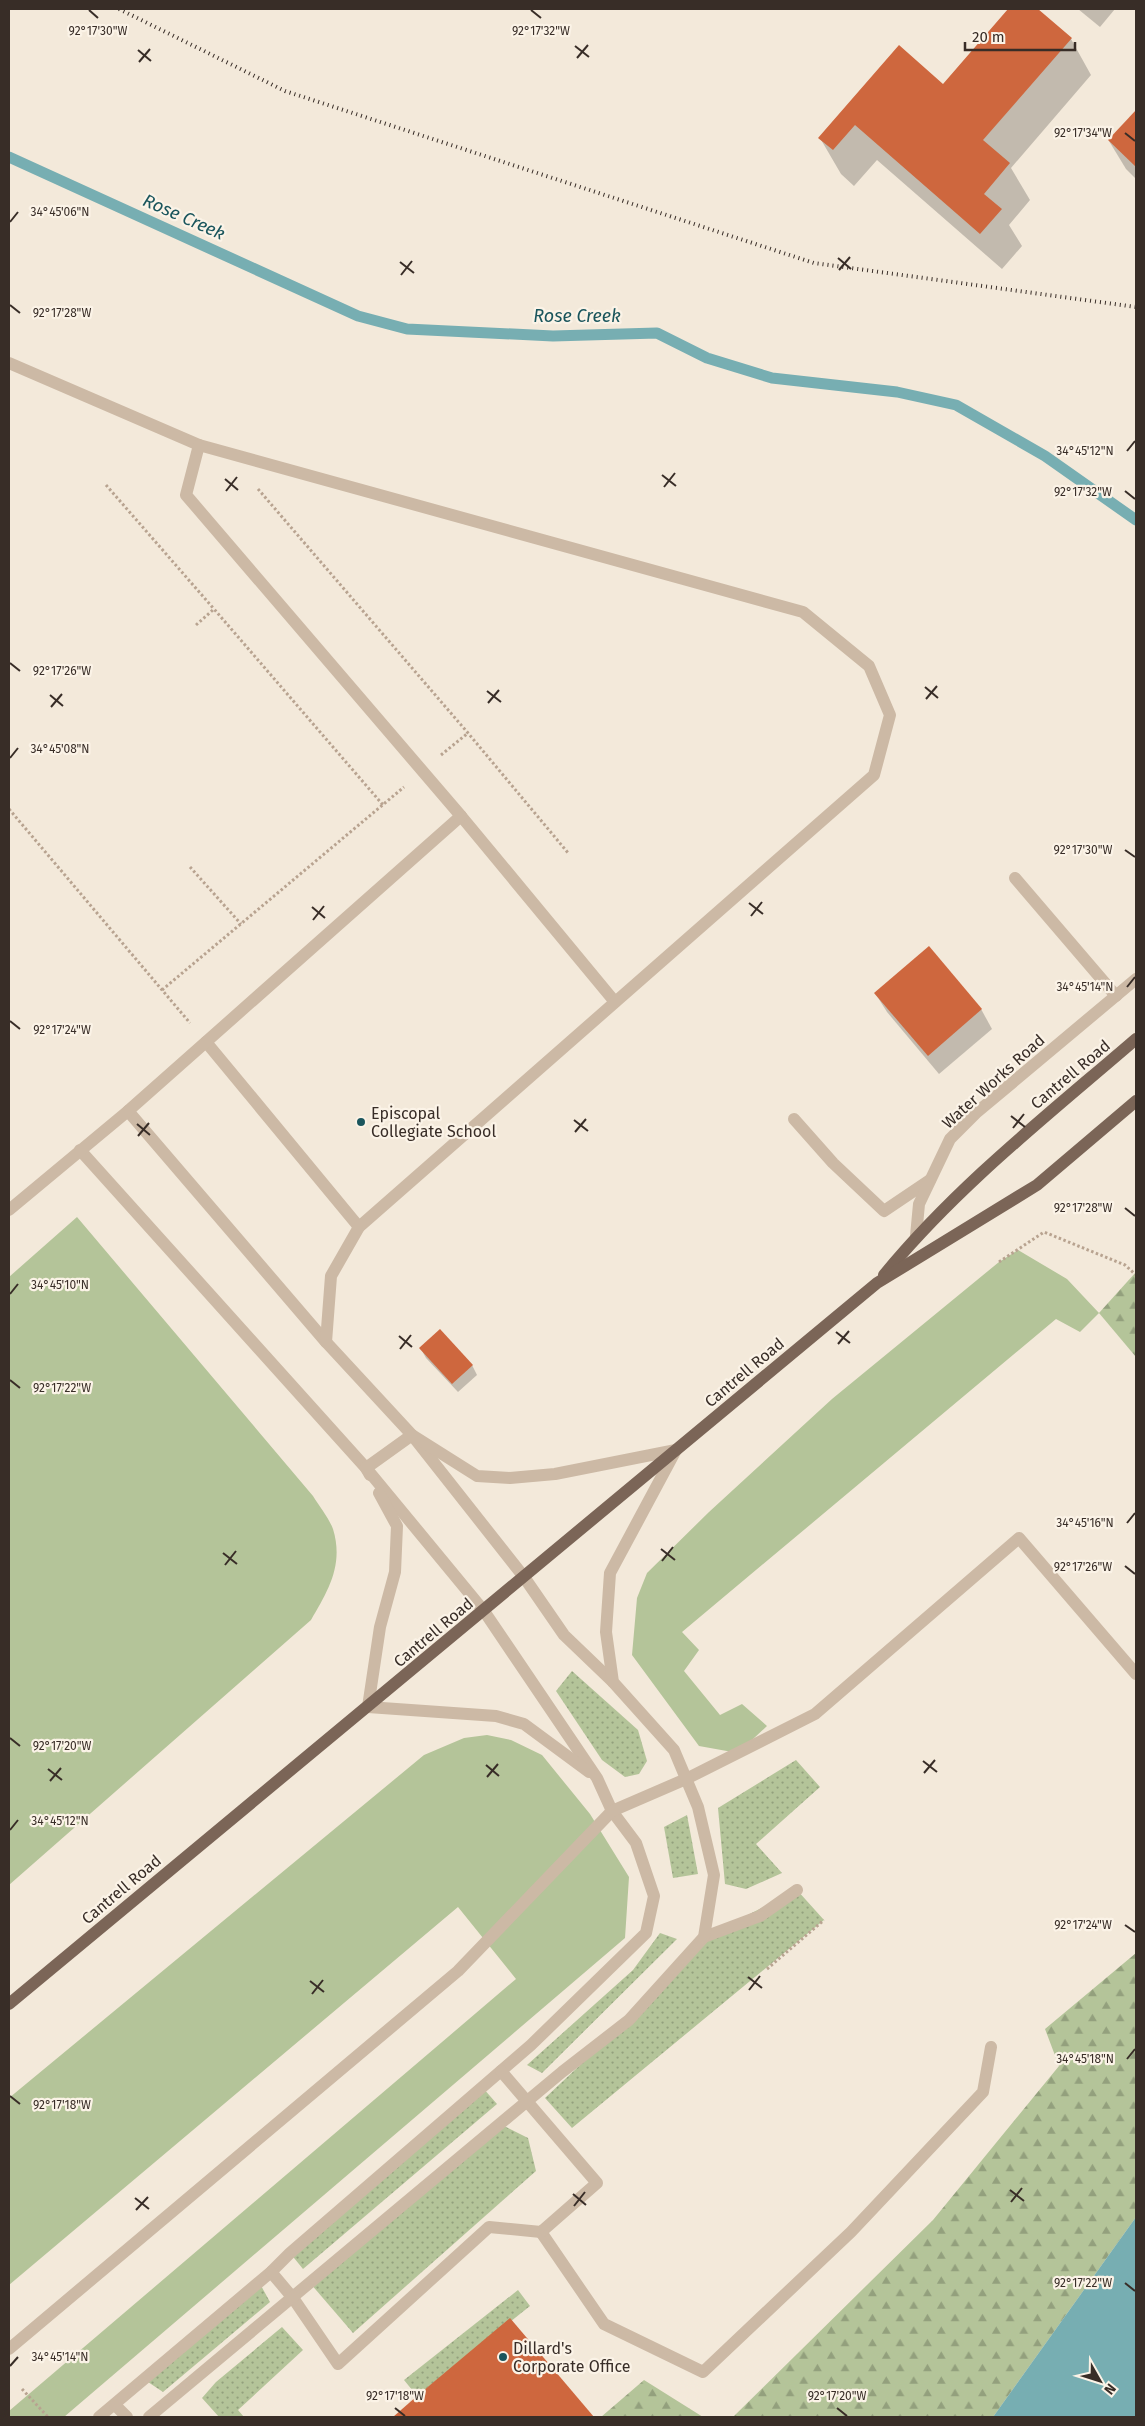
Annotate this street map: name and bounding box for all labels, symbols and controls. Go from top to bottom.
scale bar [965,20,1075,52]
text: 92°17'30"W [69,24,127,38]
text: 92°17'32"W [512,24,570,38]
text: 20 m [972,28,1005,46]
text: 92°17'34"W [1054,126,1112,140]
water label: Rose Creek [140,189,229,245]
text: 34°45'06"N [31,205,89,219]
water label: Rose Creek [533,305,621,327]
text: 92°17'28"W [33,306,91,320]
text: 34°45'12"N [1056,444,1114,458]
text: 92°17'32"W [1054,485,1112,499]
text: 92°17'26"W [33,664,91,678]
text: 34°45'08"N [30,742,90,756]
text: 92°17'30"W [1054,843,1112,857]
text: 34°45'14"N [1056,980,1114,994]
text: 92°17'24"W [33,1023,91,1037]
street label: Water Works Road [938,1030,1049,1132]
street label: Cantrell Road [1027,1036,1114,1113]
place label: Episcopal Collegiate School [371,1104,496,1141]
marker: Episcopal Collegiate School [355,1116,367,1128]
text: 92°17'28"W [1054,1201,1112,1215]
text: 34°45'10"N [31,1278,89,1292]
street label: Cantrell Road [701,1334,788,1411]
text: 92°17'22"W [33,1381,91,1395]
text: 34°45'16"N [1056,1516,1114,1530]
text: 92°17'26"W [1054,1560,1112,1574]
street label: Cantrell Road [390,1594,477,1671]
text: 92°17'20"W [33,1739,91,1753]
text: 34°45'12"N [31,1814,89,1828]
street label: Cantrell Road [78,1851,165,1928]
text: 92°17'24"W [1054,1918,1112,1932]
text: 34°45'18"N [1056,2052,1114,2066]
text: 92°17'18"W [33,2098,91,2112]
text: 92°17'22"W [1054,2276,1112,2290]
place label: Dillard's Corporate Office [513,2339,631,2376]
text: 34°45'14"N [31,2350,89,2364]
marker: Dillard's Corporate Office [497,2351,509,2363]
north arrow [1075,2356,1125,2406]
text: N [1100,2380,1119,2398]
text: 92°17'18"W [366,2389,424,2403]
text: 92°17'20"W [808,2389,866,2403]

